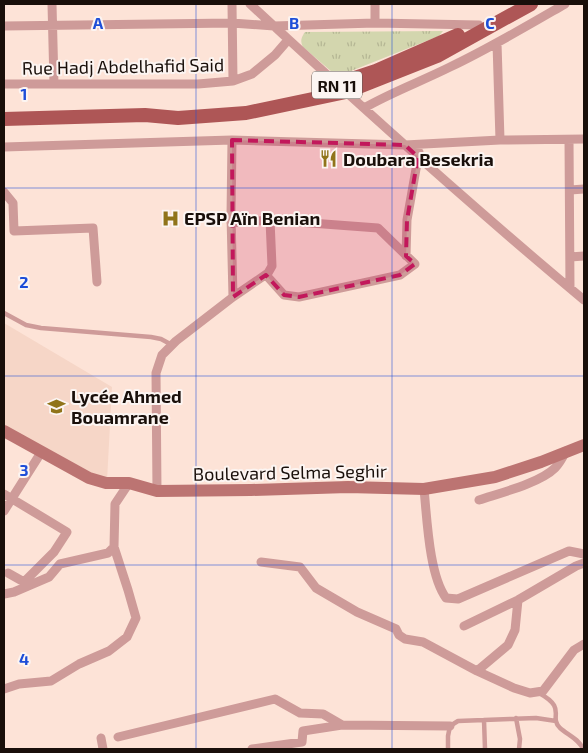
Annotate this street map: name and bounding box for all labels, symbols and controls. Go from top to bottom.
text: A [93,13,104,32]
text: B [289,13,299,32]
text: C [485,13,495,32]
street label: Rue Hadj Abdelhafid Said [22,53,224,79]
road number: RN 11 [312,72,362,98]
text: 1 [21,84,27,103]
place label: Doubara Besekria [343,148,494,170]
restaurant icon: Doubara Besekria [319,149,339,169]
place label: EPSP Aïn Benian [184,207,320,229]
hospital icon: EPSP Aïn Benian [160,208,180,228]
text: 2 [19,272,29,291]
place label: Lycée Ahmed Bouamrane [71,385,182,428]
school or university icon: Lycée Ahmed Bouamrane [47,396,67,416]
street label: Boulevard Selma Seghir [193,459,387,485]
text: 3 [19,460,29,479]
text: 4 [19,649,29,668]

